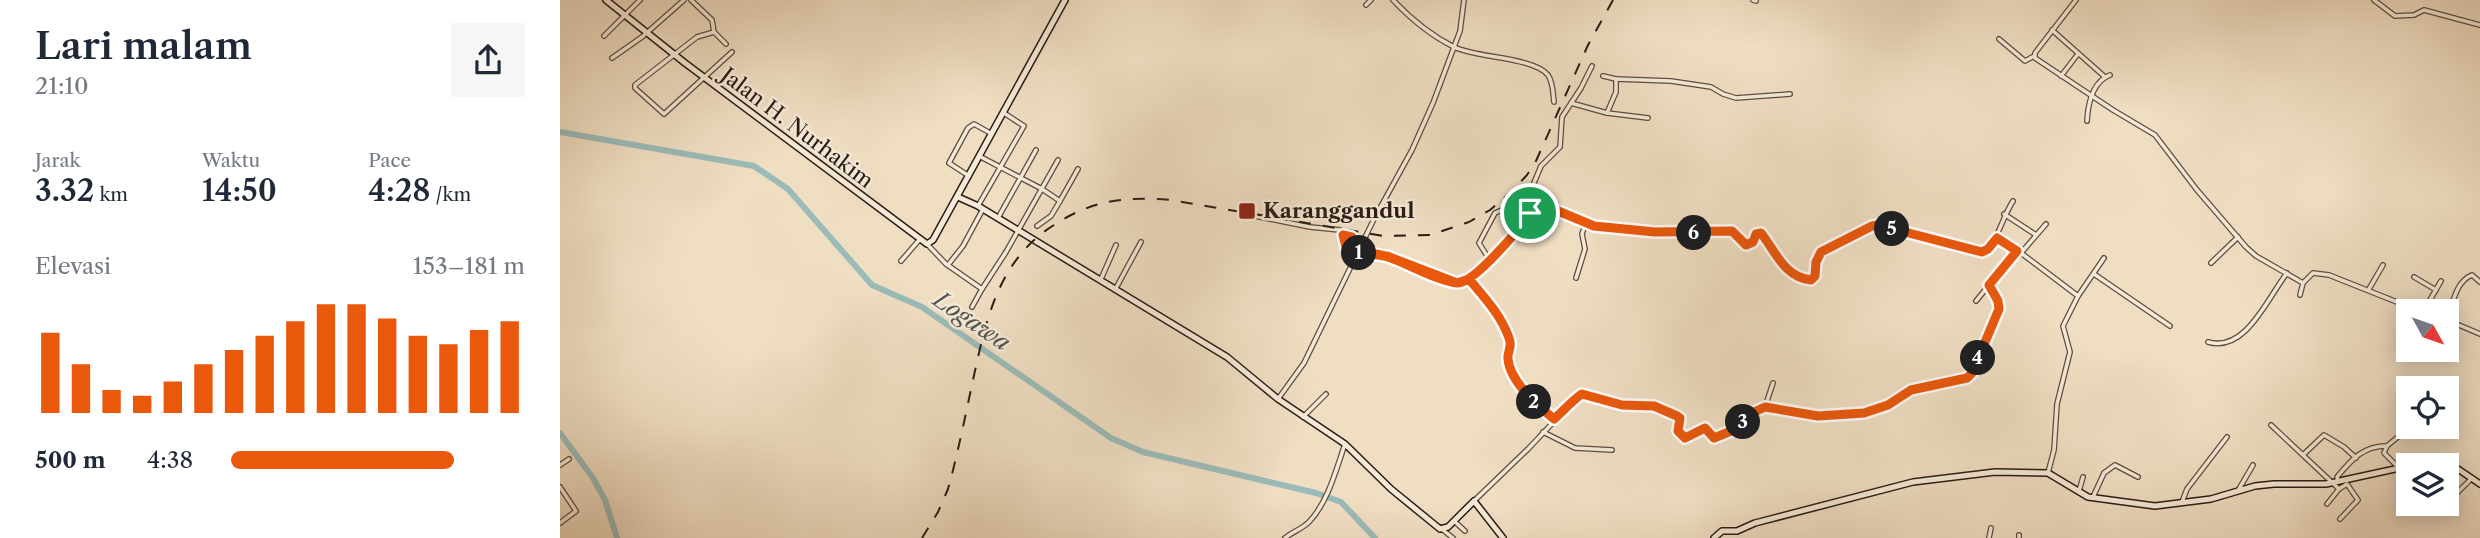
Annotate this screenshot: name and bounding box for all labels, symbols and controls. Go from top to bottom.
text: Lari malam [35,22,252,69]
button: share [451,23,525,97]
street label: Jalan H. Nurhakim [714,60,879,193]
text: 21:10 [35,72,89,100]
text: Jarak [35,149,80,172]
text: Waktu [202,149,260,172]
text: Pace [368,149,411,172]
text: 3.32 [35,172,94,209]
text: 14:50 [202,172,277,209]
text: 4:28 [368,172,431,209]
text: km [94,183,128,206]
text: /km [431,183,471,206]
pin [1500,183,1560,243]
icon: arrive [1511,194,1549,232]
place label: Karanggandul [1263,198,1415,223]
marker: Karanggandul [1237,201,1257,221]
pin: 5 [1874,212,1910,246]
pin: 6 [1676,216,1712,250]
text: 5 [1886,217,1897,240]
text: 6 [1688,221,1699,244]
pin: 1 [1342,236,1376,270]
text: 1 [1354,241,1363,264]
text: Elevasi [35,252,111,280]
text: 153–181 m [413,252,525,280]
water label: Logawa [927,284,1016,357]
north arrow [2396,299,2459,362]
map controls [2396,299,2459,516]
pin: 4 [1960,340,1996,376]
text: 4 [1972,346,1983,369]
button: locate [2396,376,2459,439]
pin: 2 [1516,384,1552,420]
text: 2 [1528,390,1539,413]
pin: 3 [1726,404,1760,440]
text: 3 [1737,410,1748,433]
text: 500 m [35,446,106,474]
text: 4:38 [147,446,193,474]
button: layers [2396,453,2459,516]

